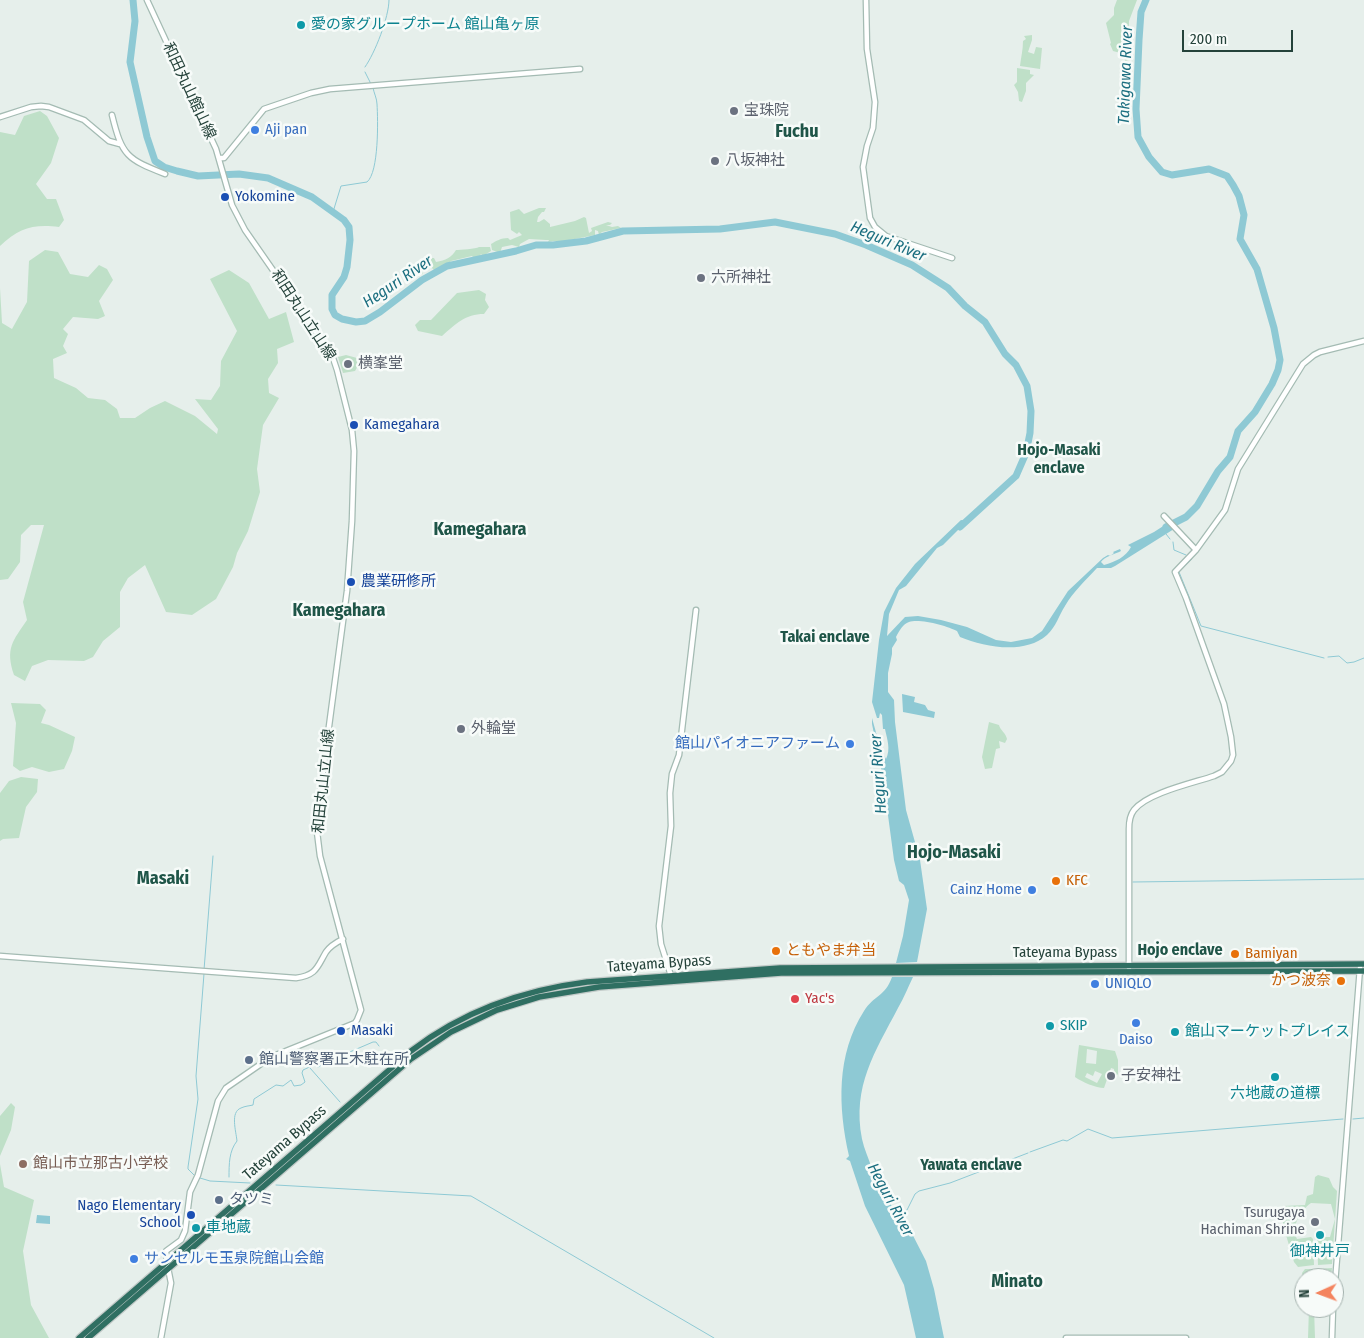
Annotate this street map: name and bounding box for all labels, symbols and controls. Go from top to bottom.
place label: 愛の家グループホーム 館山亀ヶ原 [311,16,540,34]
marker: 愛の家グループホーム 館山亀ヶ原 [295,19,307,31]
scale bar [1184,20,1295,52]
water label: Takigawa River [1115,25,1137,125]
text: 200 m [1190,30,1227,48]
street label: 和田丸山館山線 [159,40,219,142]
place label: 宝珠院 [744,102,789,120]
marker: 宝珠院 [728,105,740,117]
place label: Aji pan [265,121,307,139]
district label: Fuchu [775,121,819,143]
marker: Aji pan [249,124,261,136]
place label: 八坂神社 [725,152,785,170]
marker: 八坂神社 [709,155,721,167]
place label: Yokomine [235,188,295,206]
marker: Yokomine [219,191,231,203]
water label: Heguri River [847,218,929,266]
water label: Heguri River [359,252,437,312]
street label: 和田丸山立山線 [267,266,339,364]
place label: 六所神社 [711,269,771,287]
marker: 六所神社 [695,272,707,284]
place label: 横峯堂 [358,355,403,373]
marker: 横峯堂 [342,358,354,370]
place label: Kamegahara [364,416,440,434]
marker: Kamegahara [348,419,360,431]
district label: Hojo-Masaki enclave [1017,441,1101,479]
district label: Kamegahara [434,519,526,541]
place label: 農業研修所 [361,573,436,591]
marker: 農業研修所 [345,576,357,588]
district label: Kamegahara [293,600,385,622]
district label: Takai enclave [780,628,870,648]
place label: 外輪堂 [471,720,516,738]
marker: 外輪堂 [455,723,467,735]
street label: 和田丸山立山線 [310,728,338,834]
water label: Heguri River [867,733,891,815]
place label: 館山パイオニアファーム [675,735,840,753]
marker: 館山パイオニアファーム [844,738,856,750]
district label: Hojo-Masaki [907,842,1001,864]
district label: Masaki [137,868,189,890]
place label: KFC [1066,872,1088,890]
marker: KFC [1050,875,1062,887]
place label: Cainz Home [950,881,1022,899]
marker: Cainz Home [1026,884,1038,896]
district label: Hojo enclave [1137,941,1223,961]
place label: ともやま弁当 [786,942,876,960]
street label: Tateyama Bypass [1013,944,1117,962]
marker: ともやま弁当 [770,945,782,957]
place label: Bamiyan [1245,945,1298,963]
marker: Bamiyan [1229,948,1241,960]
street label: Tateyama Bypass [606,951,712,977]
place label: かつ波奈 [1271,972,1331,990]
place label: UNIQLO [1105,975,1152,993]
marker: かつ波奈 [1335,975,1347,987]
marker: UNIQLO [1089,978,1101,990]
place label: Yac's [805,990,834,1008]
marker: Yac's [789,993,801,1005]
place label: SKIP [1060,1017,1087,1035]
marker: Daiso [1130,1017,1142,1029]
marker: SKIP [1044,1020,1056,1032]
place label: Masaki [351,1022,393,1040]
place label: 館山マーケットプレイス [1185,1023,1350,1041]
marker: Masaki [335,1025,347,1037]
marker: 館山マーケットプレイス [1169,1026,1181,1038]
place label: Daiso [1119,1031,1153,1049]
place label: 館山警察署正木駐在所 [259,1051,409,1069]
marker: 館山警察署正木駐在所 [243,1054,255,1066]
place label: 子安神社 [1121,1067,1181,1085]
marker: 子安神社 [1105,1070,1117,1082]
marker: 六地蔵の道標 [1269,1071,1281,1083]
place label: 六地蔵の道標 [1230,1085,1320,1103]
street label: Tateyama Bypass [240,1102,330,1184]
place label: 館山市立那古小学校 [33,1155,168,1173]
district label: Yawata enclave [920,1156,1022,1176]
marker: 館山市立那古小学校 [17,1158,29,1170]
water label: Heguri River [863,1160,917,1240]
place label: タツミ [229,1191,274,1209]
marker: タツミ [213,1194,225,1206]
place label: Nago Elementary School [77,1197,181,1232]
place label: Tsurugaya Hachiman Shrine [1200,1204,1305,1239]
marker: Nago Elementary School [185,1209,197,1221]
marker: Tsurugaya Hachiman Shrine [1309,1216,1321,1228]
place label: 車地蔵 [206,1219,251,1237]
marker: 車地蔵 [190,1222,202,1234]
marker: 御神井戸 [1314,1229,1326,1241]
place label: 御神井戸 [1290,1243,1350,1261]
place label: サンセルモ玉泉院館山会館 [144,1250,324,1268]
marker: サンセルモ玉泉院館山会館 [128,1253,140,1265]
north arrow [1294,1268,1344,1318]
district label: Minato [991,1271,1043,1293]
text: N [1296,1289,1313,1298]

